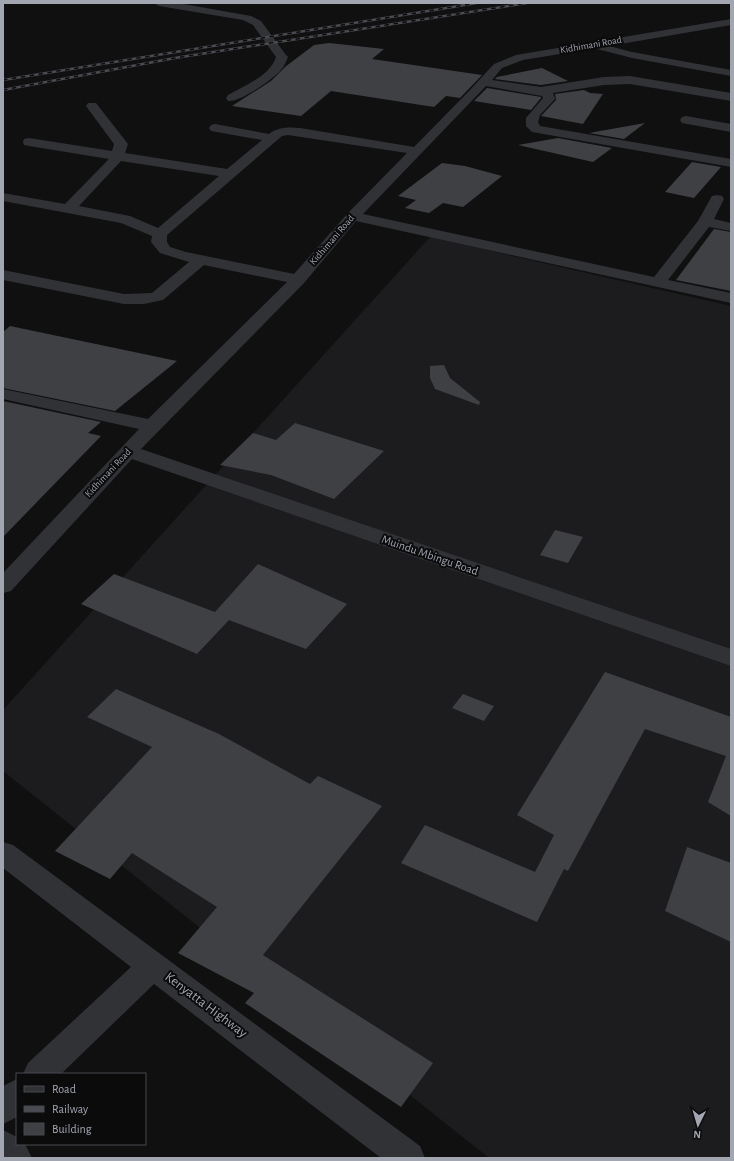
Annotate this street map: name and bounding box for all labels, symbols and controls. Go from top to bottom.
street label: Kidhimani Road [559,35,623,55]
street label: Kidhimani Road [308,213,356,267]
street label: Kidhimani Road [83,447,133,499]
street label: Muindu Mbingu Road [380,533,480,577]
street label: Kenyatta Highway [162,970,250,1040]
legend [16,1073,146,1145]
text: Road [52,1083,76,1095]
text: Railway [52,1103,88,1116]
north arrow [678,1105,718,1145]
text: Building [52,1123,92,1135]
text: N [693,1129,701,1140]

